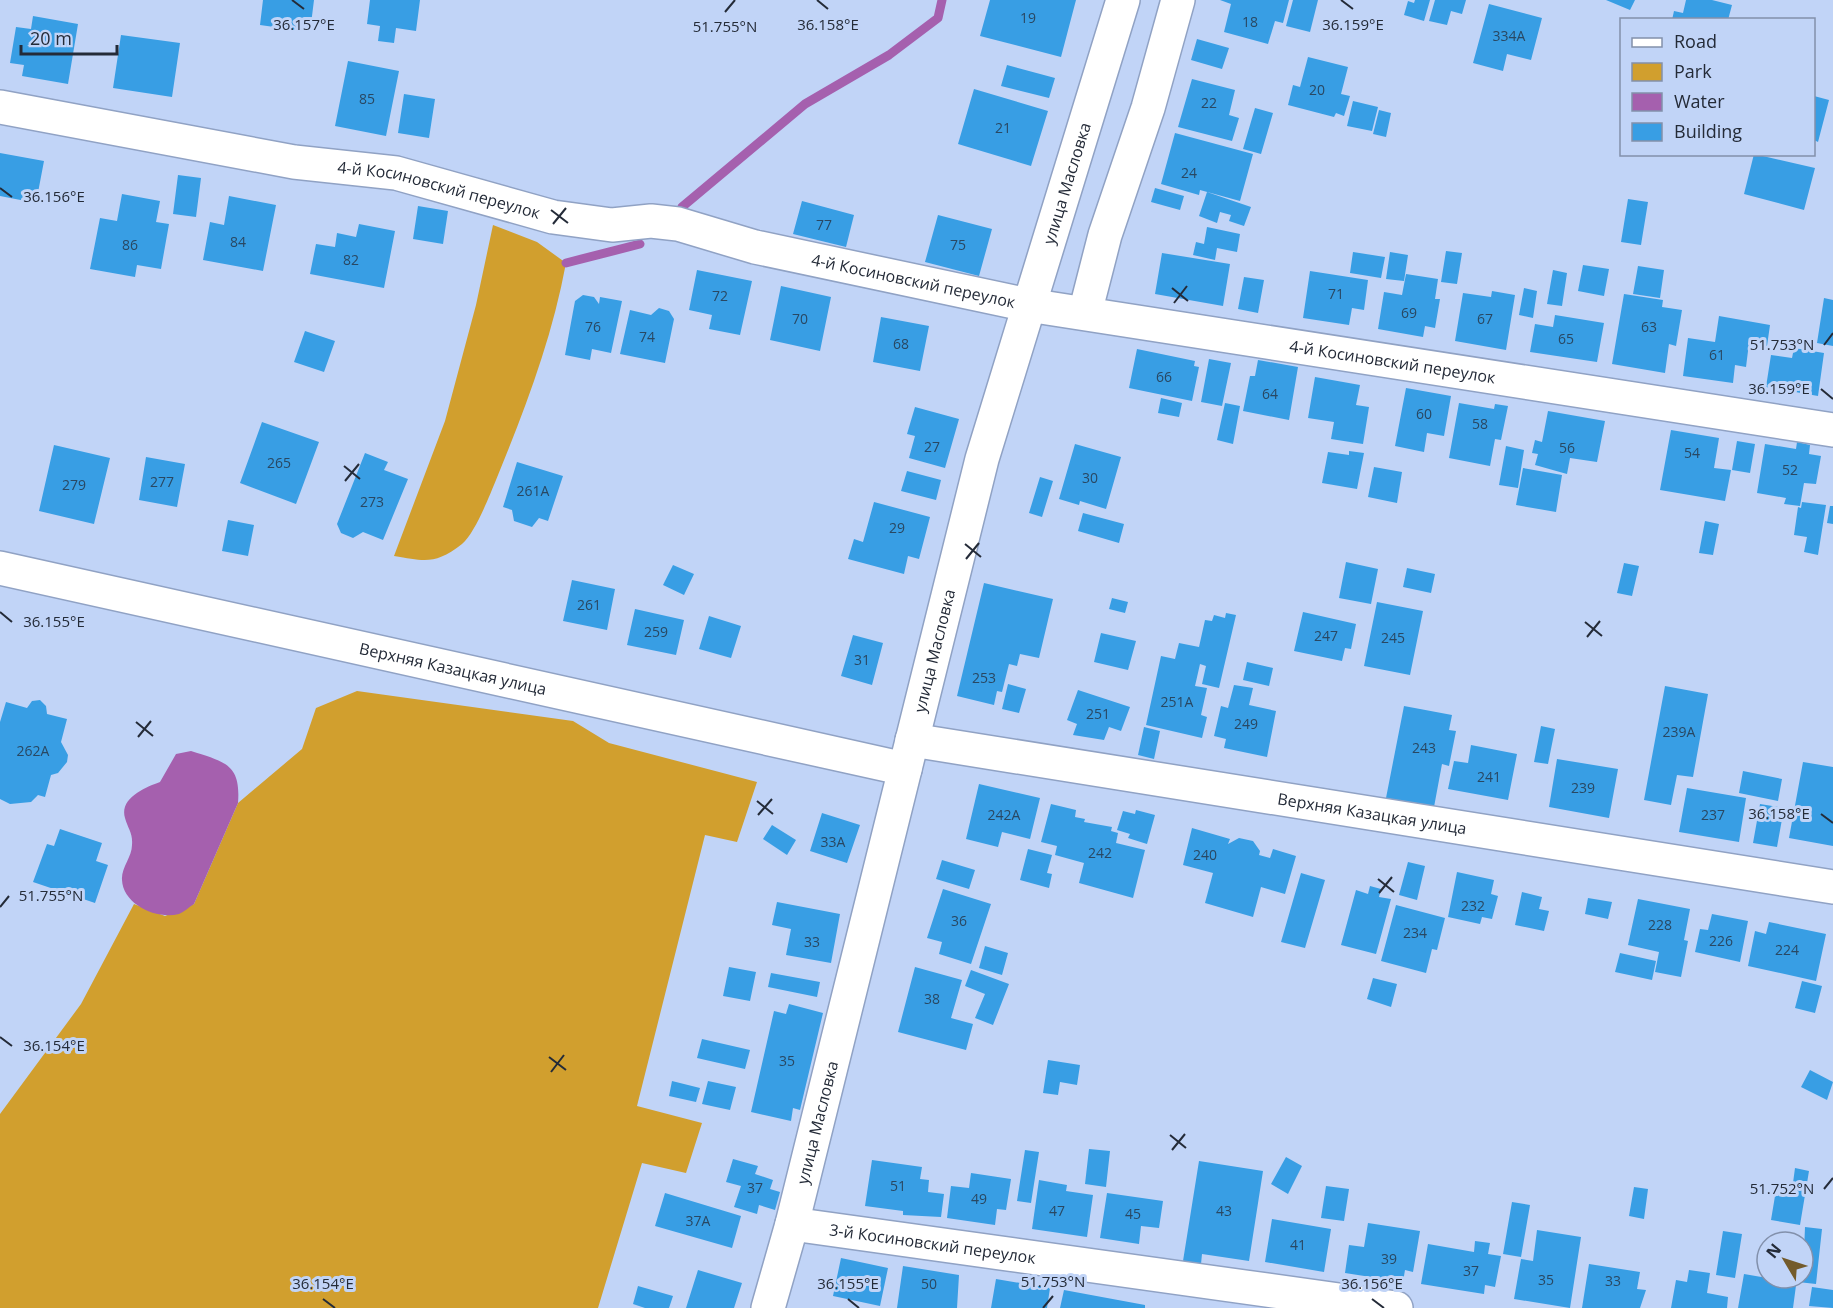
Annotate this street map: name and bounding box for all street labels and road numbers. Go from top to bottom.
street label: улица Масловка [1038,120,1096,247]
street label: 4-й Косиновский переулок [336,156,543,224]
street label: 4-й Косиновский переулок [809,248,1018,313]
street label: 4-й Косиновский переулок [1288,335,1498,389]
street label: улица Масловка [908,587,960,715]
street label: Верхняя Казацкая улица [357,637,549,700]
street label: Верхняя Казацкая улица [1276,788,1468,839]
street label: улица Масловка [791,1058,843,1186]
street label: 3-й Косиновский переулок [828,1218,1038,1269]

